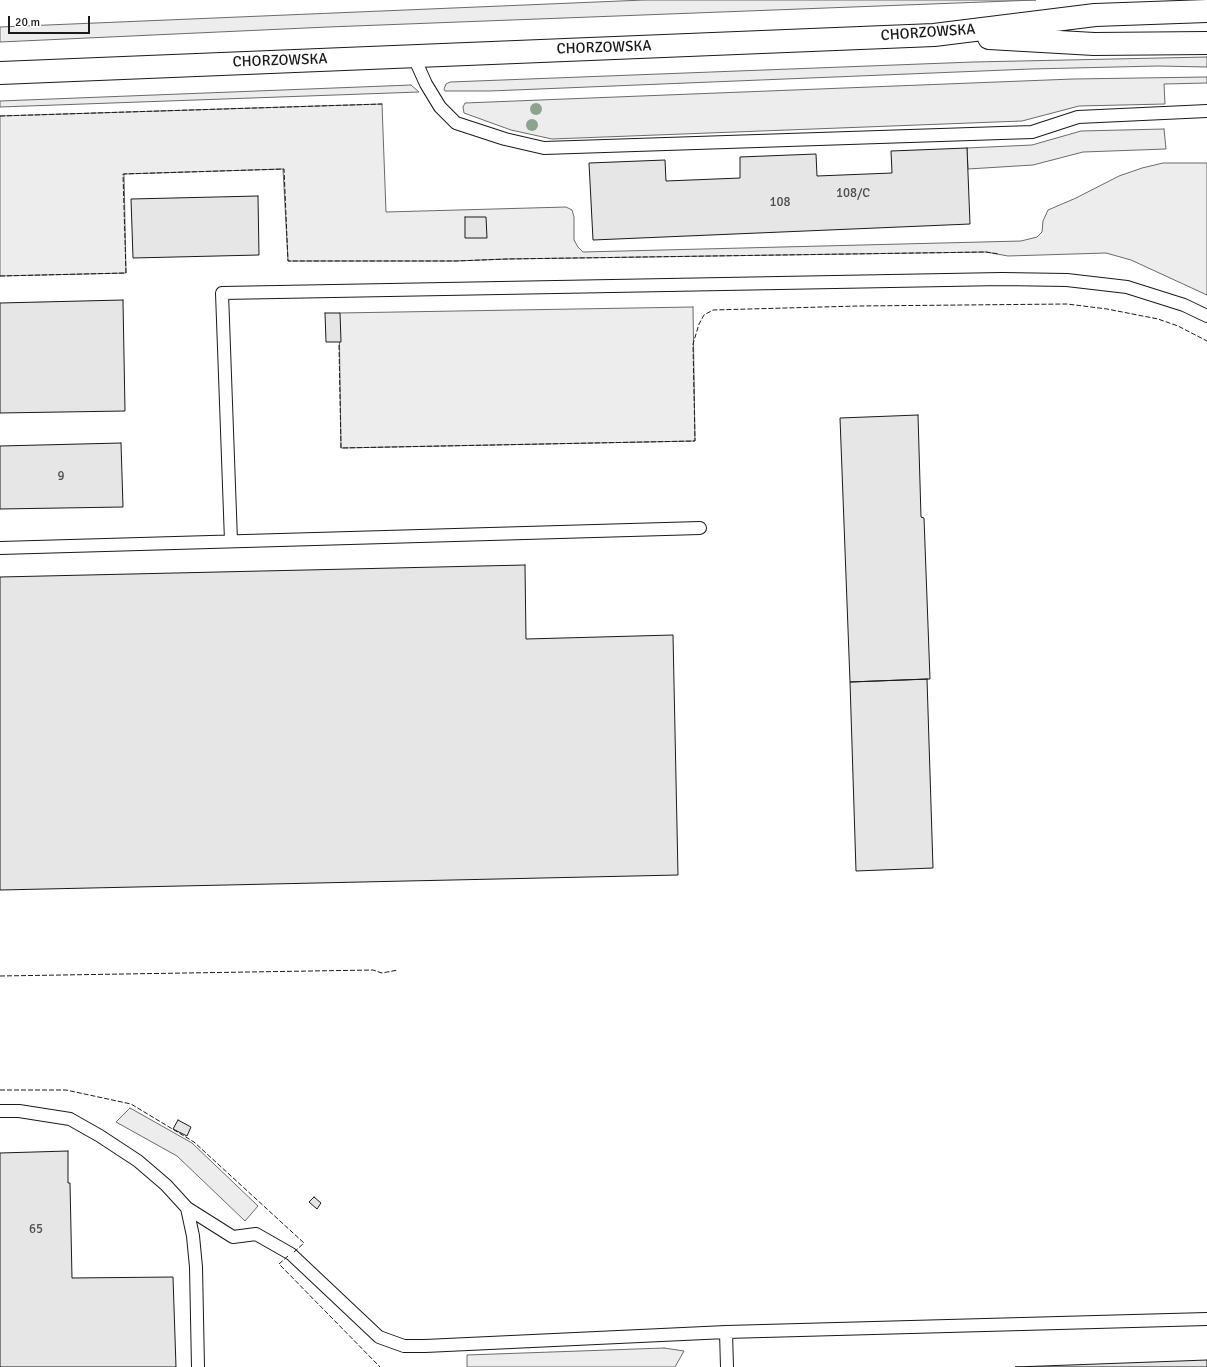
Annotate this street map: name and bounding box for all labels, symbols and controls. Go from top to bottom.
scale bar [10,8,92,34]
text: 20 m [15,15,40,30]
street label: CHORZOWSKA [880,21,976,45]
street label: CHORZOWSKA [556,37,652,59]
street label: CHORZOWSKA [232,50,328,72]
house number: 108/C [836,186,870,202]
house number: 108 [769,195,791,211]
house number: 9 [57,469,65,485]
house number: 65 [29,1222,43,1238]

